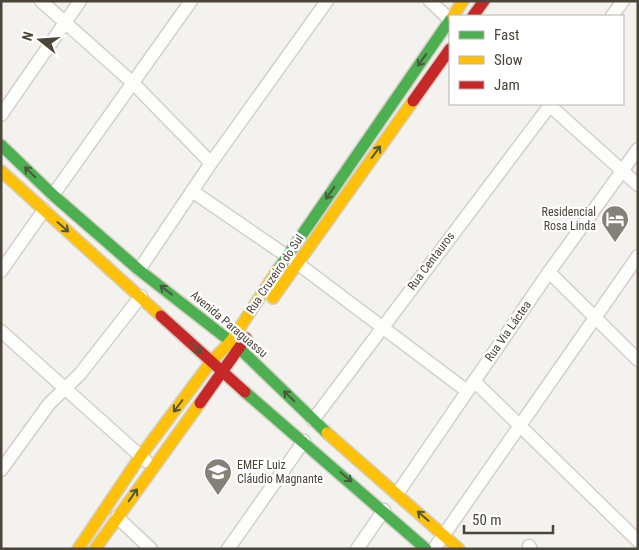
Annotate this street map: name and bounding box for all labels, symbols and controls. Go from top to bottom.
north arrow [15,15,65,65]
legend [449,15,624,105]
text: Fast [494,26,519,44]
text: N [19,30,36,43]
text: Slow [494,51,523,69]
one-way arrow [417,53,427,67]
text: Jam [494,76,520,94]
one-way arrow [371,146,382,159]
one-way arrow [24,167,36,179]
one-way arrow [325,186,335,200]
hotel icon: Residencial Rosa Linda [600,204,630,243]
place label: Residencial Rosa Linda [542,205,596,233]
one-way arrow [56,221,69,232]
street label: Rua Centauros [405,229,457,293]
street label: Rua Cruzeiro do Sul [243,232,307,316]
one-way arrow [159,285,173,295]
street label: Avenida Paraguassu [188,288,270,360]
street label: Rua Via Láctea [482,298,534,364]
one-way arrow [190,342,203,354]
one-way arrow [282,390,295,402]
one-way arrow [173,399,184,412]
school or university icon: EMEF Luiz Cláudio Magnante [203,457,233,496]
place label: EMEF Luiz Cláudio Magnante [237,458,323,486]
one-way arrow [339,471,352,483]
one-way arrow [128,488,138,502]
scale bar [464,502,553,534]
one-way arrow [416,510,429,522]
text: 50 m [472,511,502,529]

